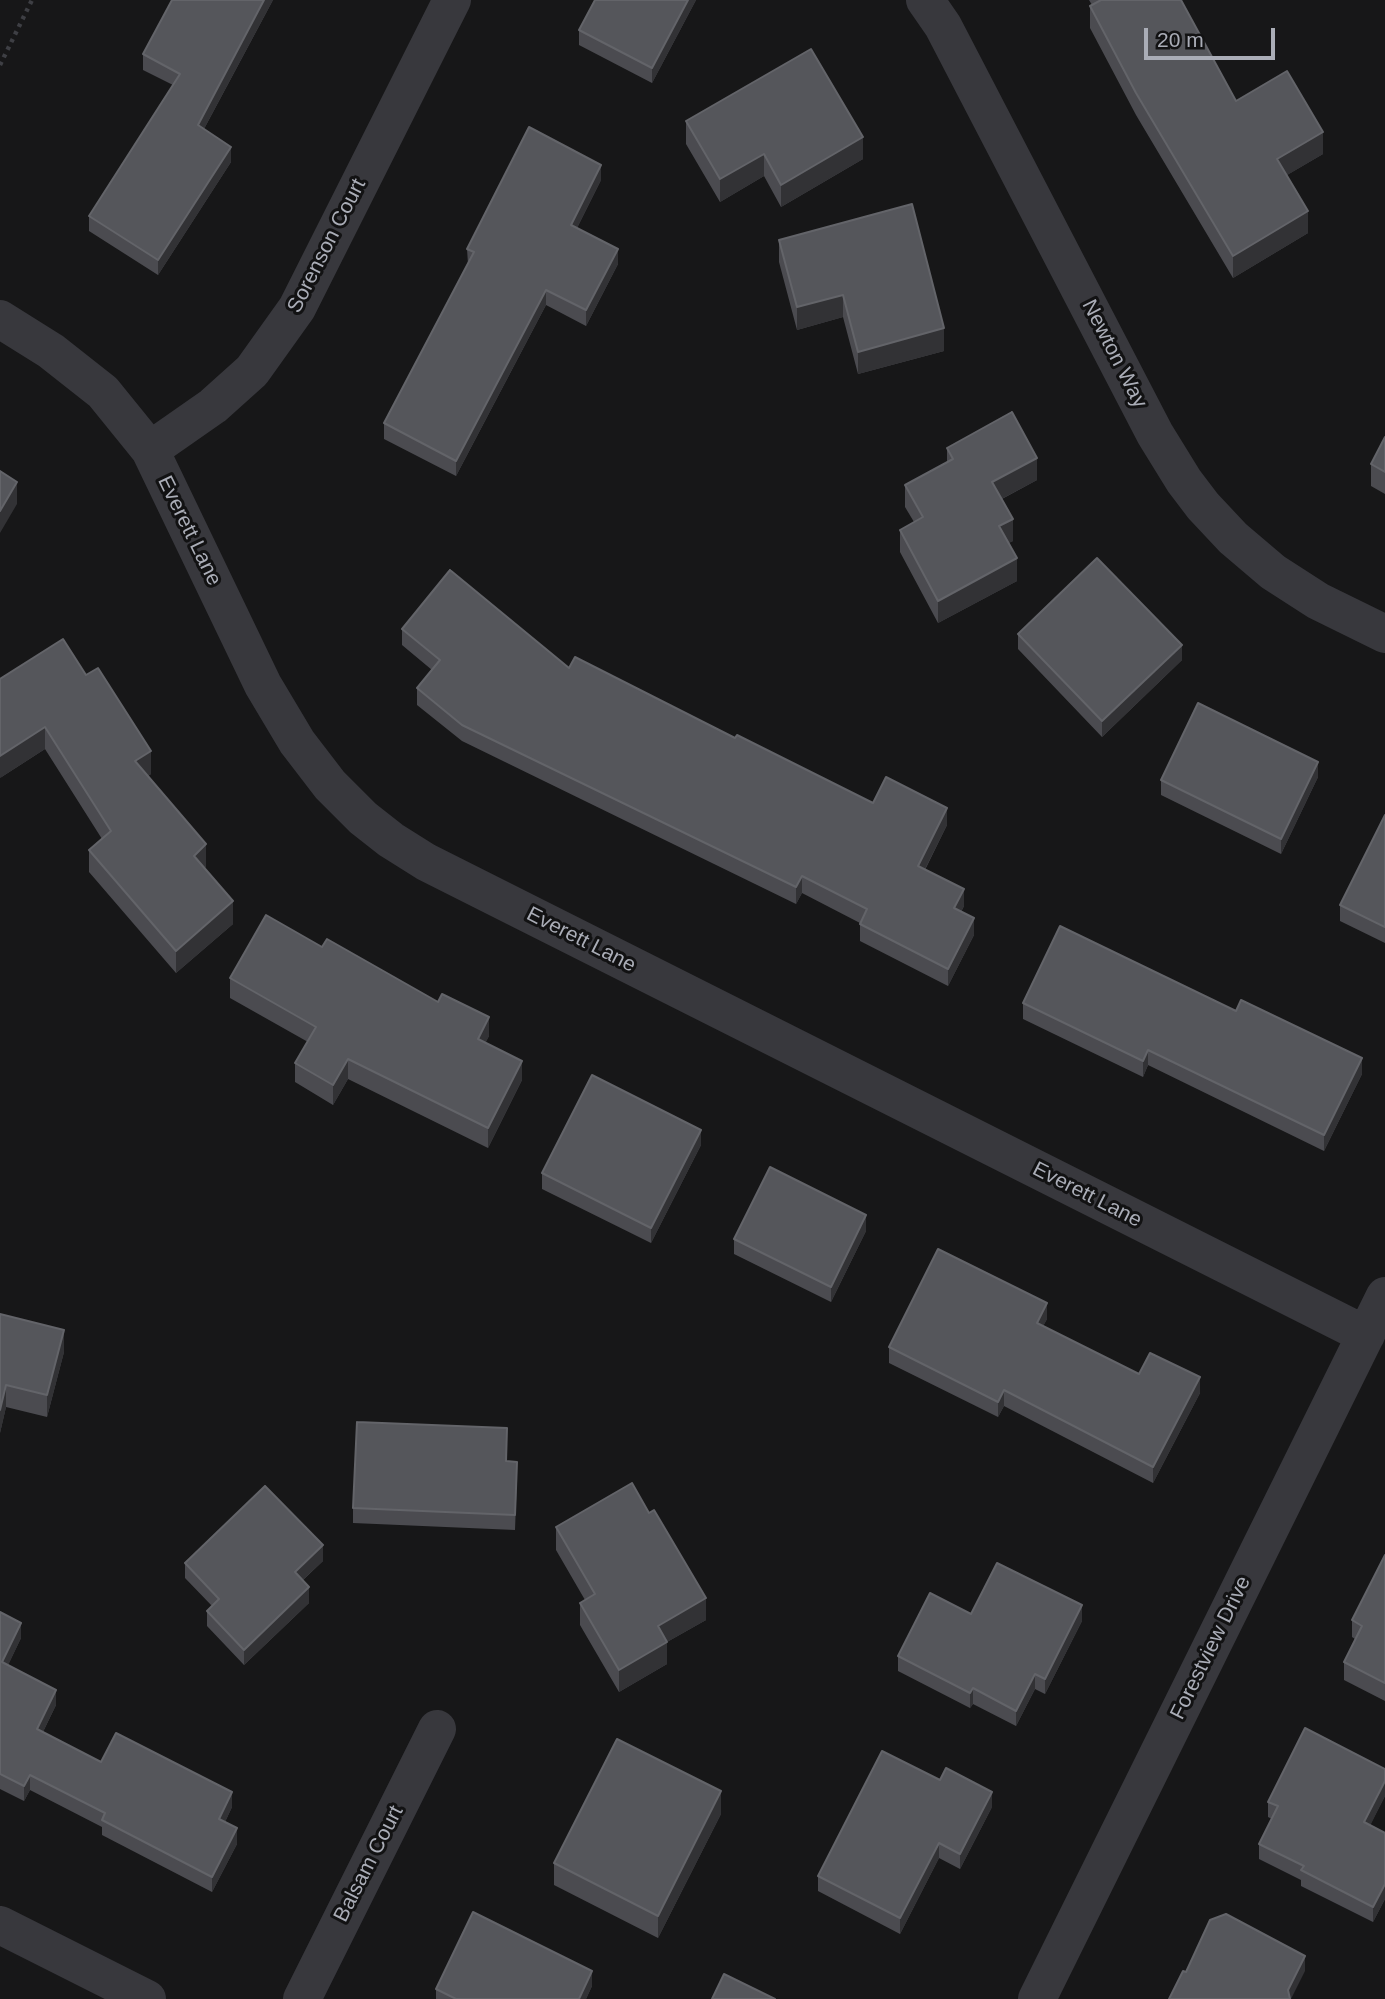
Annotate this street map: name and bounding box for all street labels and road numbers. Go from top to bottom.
street label: Sorenson Court [282,175,372,317]
street label: Newton Way [1076,296,1152,412]
street label: Everett Lane [152,472,226,590]
street label: Everett Lane [522,902,640,978]
street label: Everett Lane [1028,1157,1146,1233]
street label: Forestview Drive [1165,1572,1257,1724]
street label: Balsam Court [329,1802,409,1926]

